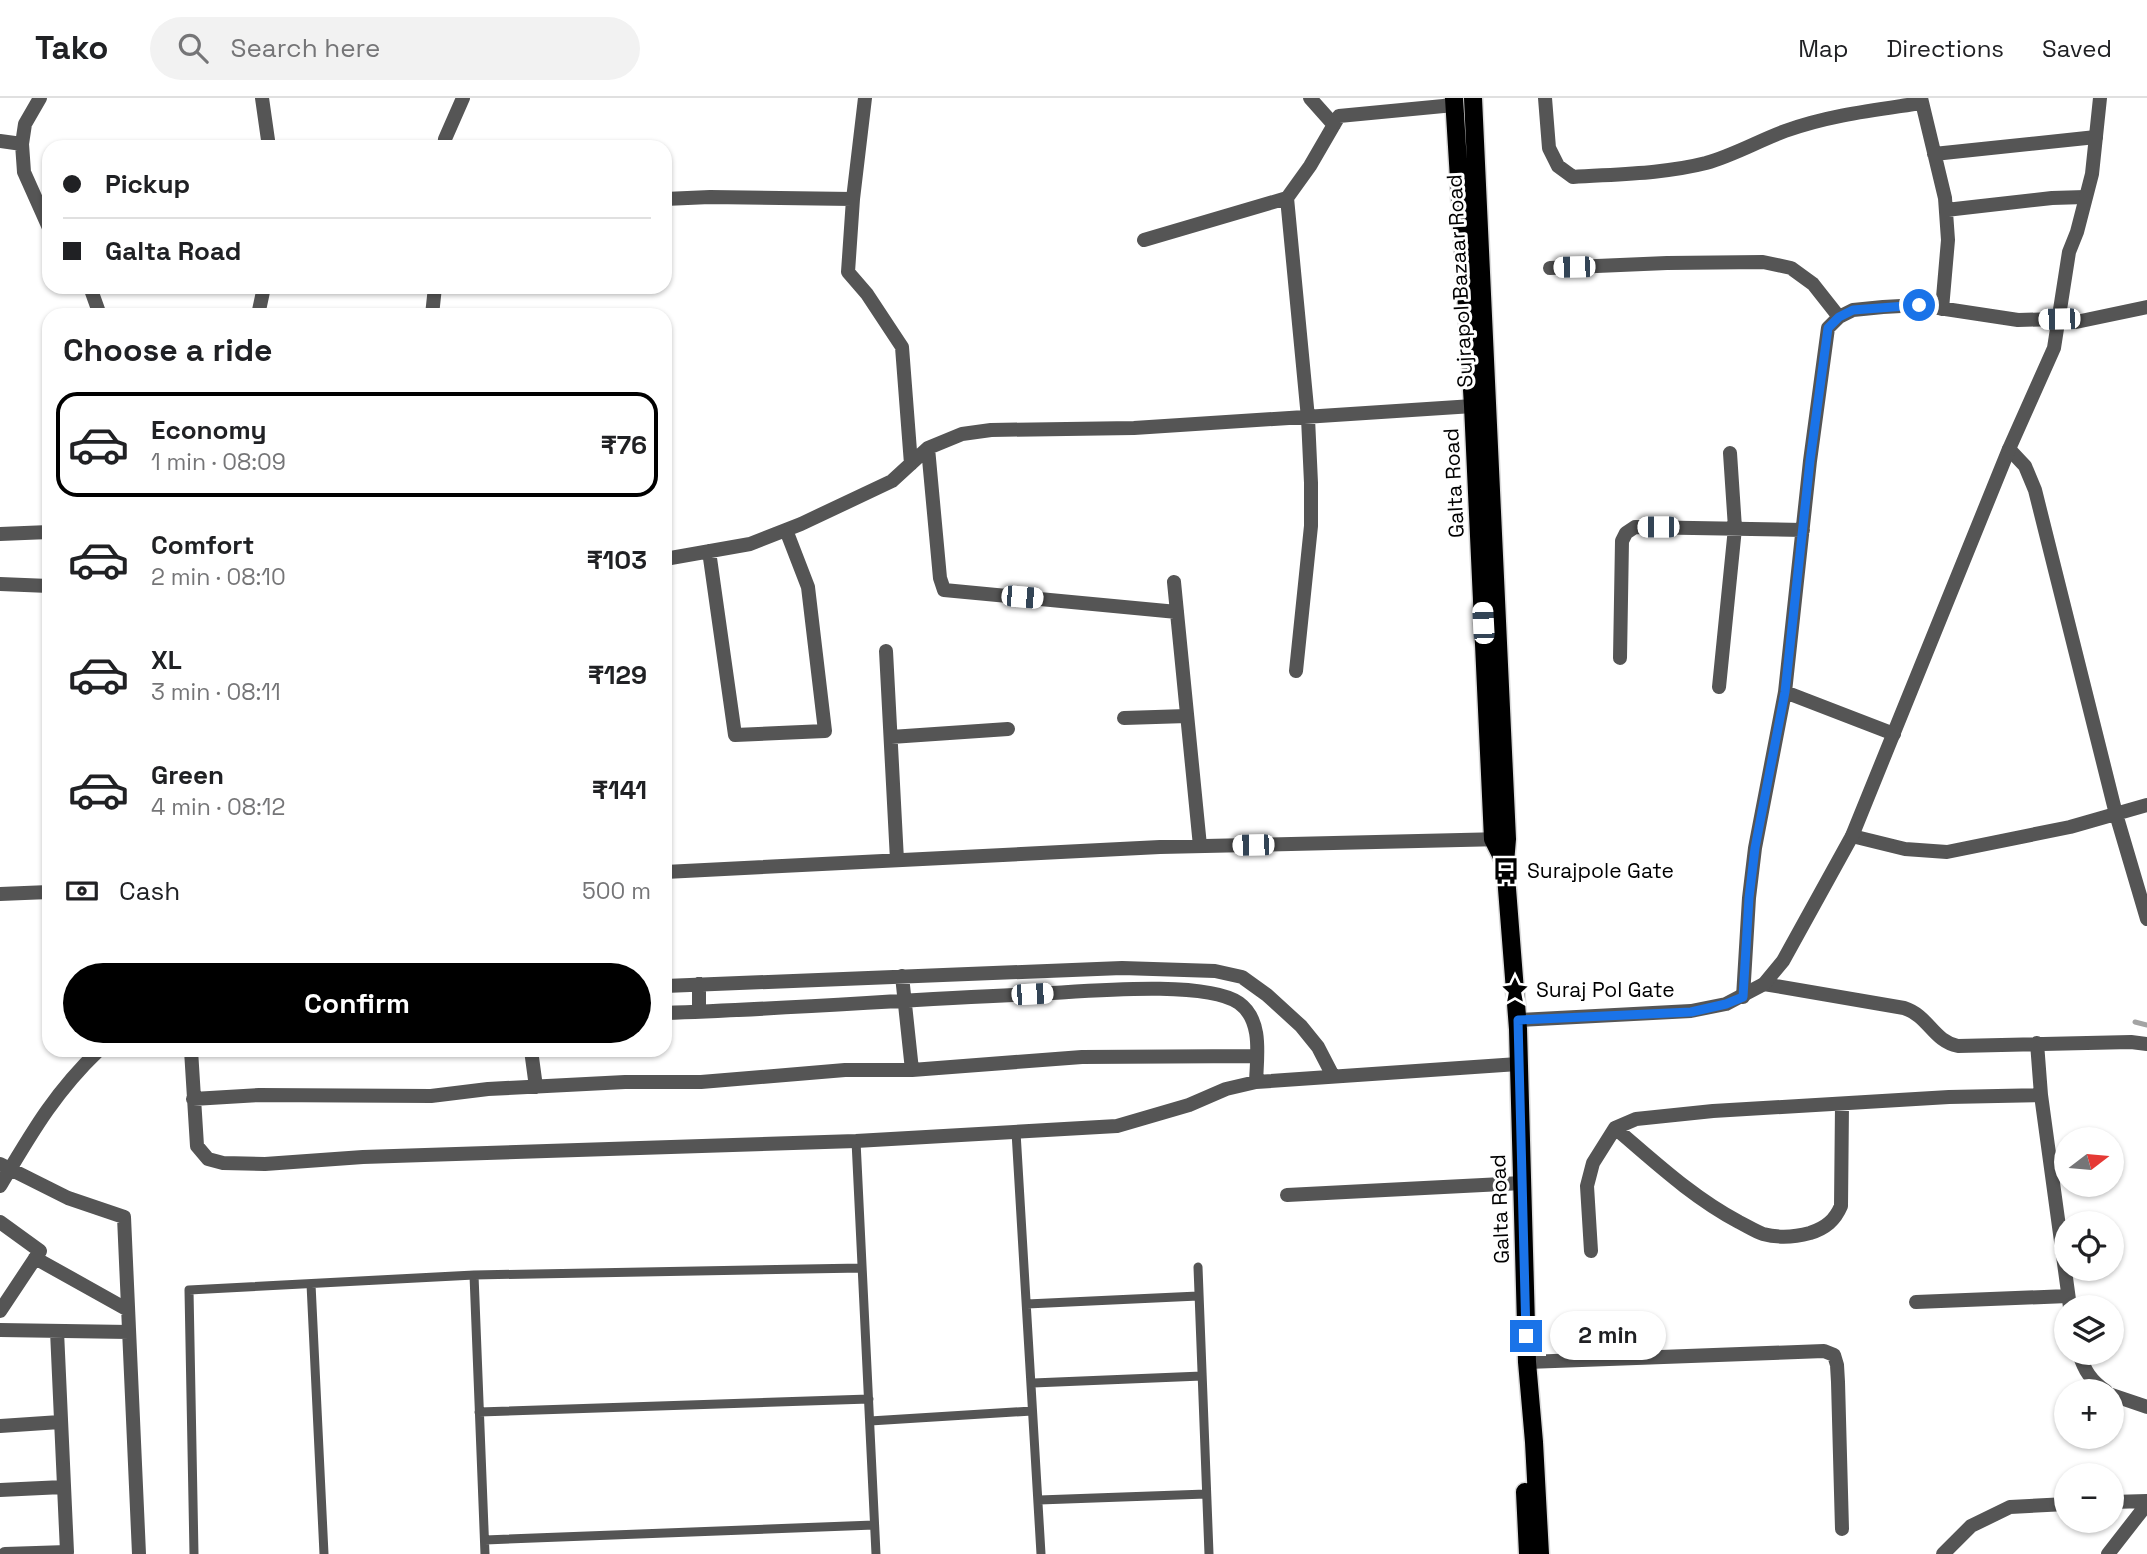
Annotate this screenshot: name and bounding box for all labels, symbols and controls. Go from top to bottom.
search box [150,17,640,80]
text: Tako [35,27,108,69]
icon: search [174,29,212,67]
text: Search here [230,31,380,65]
text: Map [1798,33,1848,64]
text: Directions [1886,33,2004,64]
text: Saved [2042,33,2112,64]
text: Pickup [105,167,190,201]
street label: Sujrapol Bazaar Road [1440,174,1479,388]
text: Galta Road [105,234,241,268]
car [1553,256,1596,278]
route start [1903,289,1935,321]
car [2038,308,2081,330]
text: Choose a ride [63,330,273,370]
icon: car [67,413,130,476]
text: Economy [151,413,267,447]
text: ₹76 [600,428,647,462]
street label: Galta Road [1437,428,1470,539]
text: 1 min · 08:09 [151,447,286,477]
car [1638,517,1680,538]
icon: car [67,528,130,591]
text: Comfort [151,528,254,562]
text: ₹103 [586,543,647,577]
text: 2 min · 08:10 [151,562,286,592]
car [1001,585,1044,609]
car [1472,601,1495,645]
icon: car [67,643,130,706]
text: XL [151,643,182,677]
text: ₹129 [588,658,647,692]
text: 3 min · 08:11 [151,677,281,707]
icon: car [67,758,130,821]
text: Green [151,758,224,792]
text: ₹141 [592,773,647,807]
text: 4 min · 08:12 [151,792,285,822]
car [1232,834,1275,856]
bus stop icon: Surajpole Gate [1491,856,1521,886]
place label: Surajpole Gate [1527,857,1674,884]
icon: cash [63,872,101,910]
text: Cash [119,874,180,908]
text: 500 m [582,876,651,906]
button: Confirm [63,963,651,1043]
place icon: Suraj Pol Gate [1500,975,1530,1005]
place label: Suraj Pol Gate [1536,976,1675,1003]
car [1011,982,1054,1006]
north arrow [2054,1127,2124,1197]
map controls [2054,1127,2124,1533]
street label: Galta Road [1484,1154,1515,1264]
button: locate [2054,1211,2124,1281]
button: layers [2054,1295,2124,1365]
callout: 2 min [1550,1312,1666,1360]
route end [1510,1320,1542,1352]
text: 2 min [1578,1320,1638,1350]
button: + [2054,1379,2124,1449]
button: − [2054,1463,2124,1533]

